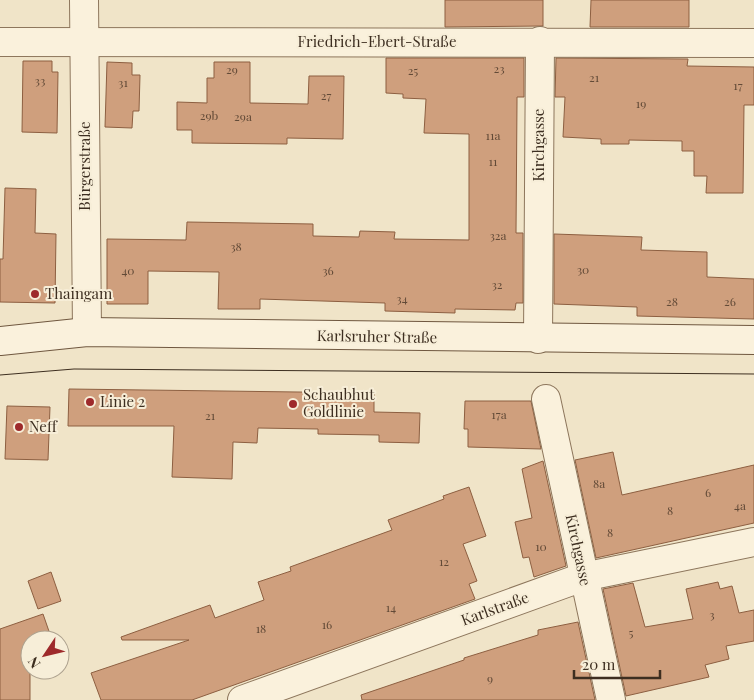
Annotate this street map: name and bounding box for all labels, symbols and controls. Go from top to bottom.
street label: Friedrich-Ebert-Straße [298,31,456,51]
house number: 23 [493,60,505,76]
house number: 29 [226,61,238,77]
house number: 25 [408,62,418,78]
house number: 21 [589,69,600,85]
house number: 33 [35,72,45,88]
house number: 31 [118,74,128,90]
house number: 17 [733,77,743,93]
house number: 27 [321,87,331,103]
house number: 19 [636,95,646,111]
house number: 29b [200,107,219,123]
house number: 29a [234,108,252,124]
street label: Kirchgasse [528,109,548,181]
street label: Bürgerstraße [74,121,94,211]
house number: 11a [486,127,500,143]
house number: 11 [489,153,498,169]
house number: 32a [489,227,507,243]
house number: 38 [230,238,242,254]
house number: 30 [577,261,589,277]
house number: 40 [121,262,135,278]
house number: 36 [322,262,334,278]
house number: 32 [491,276,503,292]
place label: Thaingam [45,283,113,303]
marker: Thaingam [29,288,41,300]
house number: 34 [396,290,408,306]
house number: 28 [666,293,678,309]
house number: 26 [724,293,736,309]
street label: Karlsruher Straße [317,325,437,347]
place label: Schaubhut Goldlinie [303,384,375,421]
place label: Linie 2 [100,391,145,411]
marker: Linie 2 [84,396,96,408]
marker: Schaubhut Goldlinie [287,398,299,410]
house number: 17a [491,406,507,422]
house number: 21 [205,407,216,423]
place label: Neff [29,416,58,436]
marker: Neff [13,421,25,433]
house number: 8a [593,475,605,491]
house number: 6 [705,484,711,500]
house number: 4a [734,497,746,513]
house number: 8 [667,502,673,518]
street label: Kirchgasse [562,512,596,587]
house number: 8 [607,524,613,540]
house number: 10 [535,538,547,554]
house number: 12 [439,553,449,569]
street label: Karlstraße [458,587,531,630]
house number: 14 [386,599,396,615]
house number: 3 [709,606,715,622]
house number: 16 [322,616,332,632]
house number: 18 [256,620,266,636]
house number: 5 [629,624,634,640]
north arrow [20,630,70,680]
scale bar [574,648,660,680]
text: N [23,653,45,672]
text: 20 m [582,654,616,674]
house number: 9 [487,670,493,686]

